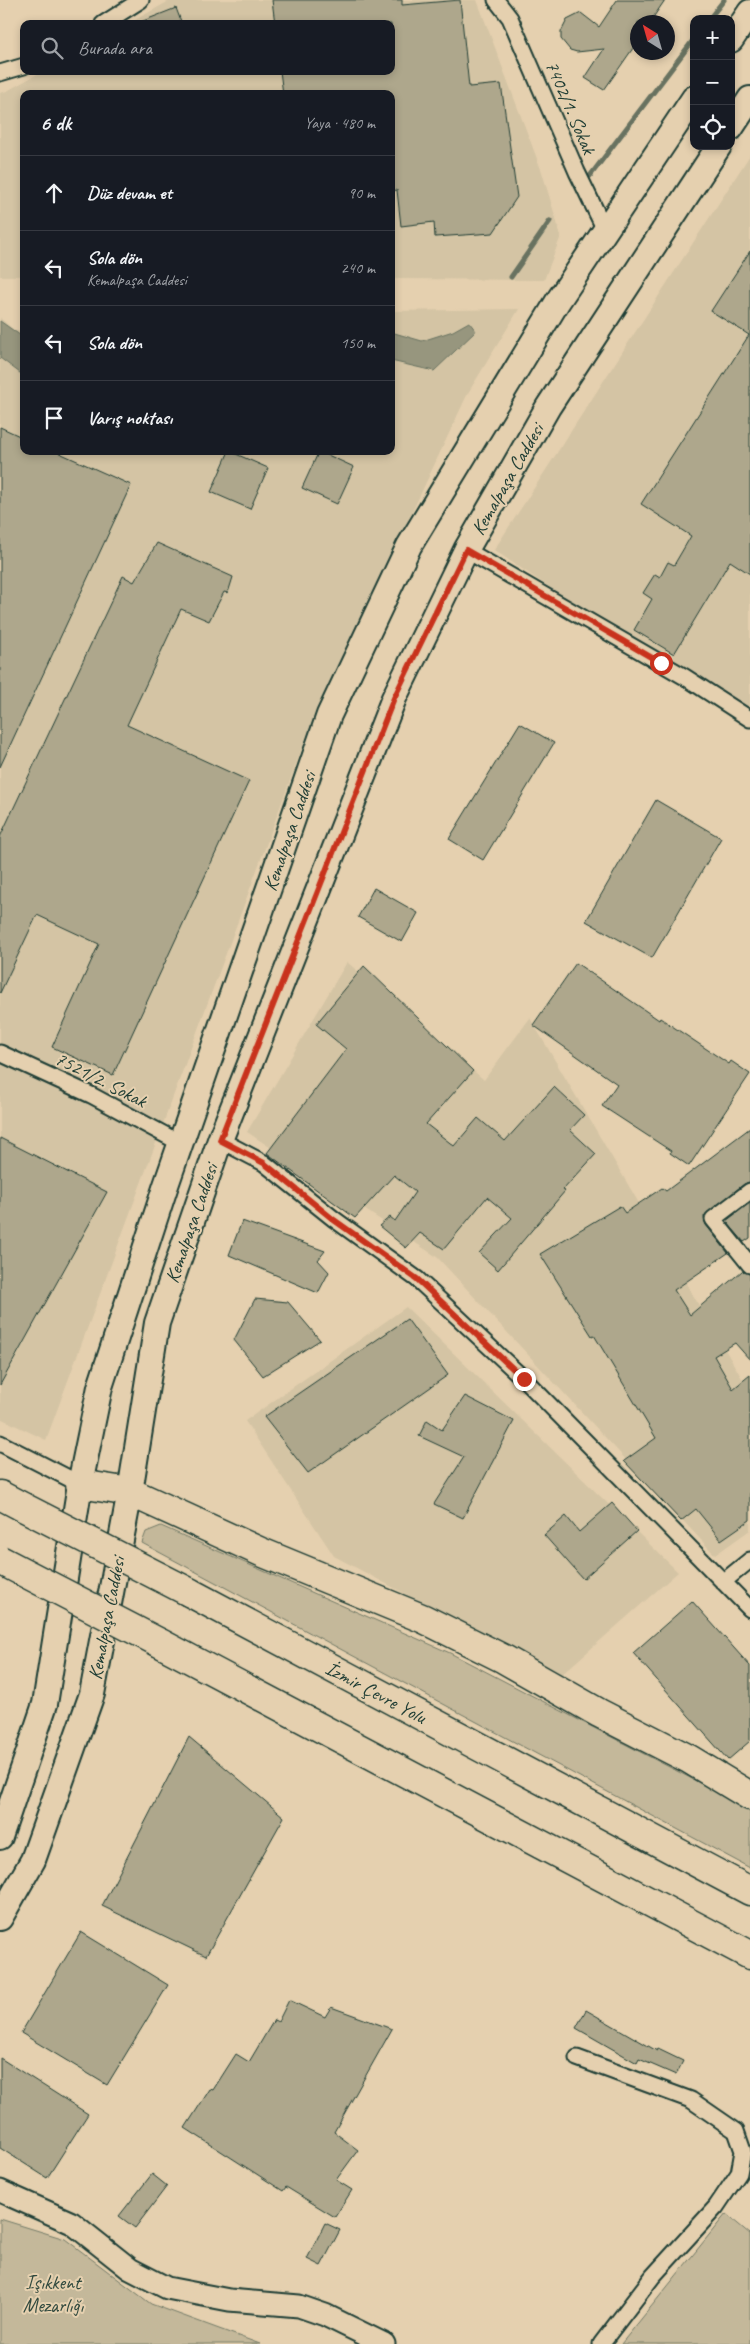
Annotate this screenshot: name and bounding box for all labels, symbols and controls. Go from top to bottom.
north arrow [630,15,675,60]
map controls [690,15,735,150]
button: + [690,15,735,60]
search box [20,20,395,75]
icon: search [38,34,66,62]
text: Burada ara [78,36,152,60]
street label: 7402/1. Sokak [540,56,602,159]
button: − [690,60,735,105]
button: locate [690,105,735,150]
text: 6 dk [40,110,71,136]
text: Yaya · 480 m [304,113,375,133]
icon: ahead [40,179,68,207]
text: Düz devam et [87,181,172,205]
text: 90 m [348,183,375,203]
text: Sola dön [87,246,142,270]
icon: left [40,254,68,282]
text: 240 m [341,258,375,278]
text: Kemalpaşa Caddesi [87,270,187,290]
icon: left [40,329,68,357]
text: Sola dön [87,331,142,355]
text: 150 m [341,333,375,353]
icon: arrive [40,404,68,432]
text: Varış noktası [87,406,172,430]
street label: Kemalpaşa Caddesi [465,417,551,539]
route start [650,652,673,675]
street label: Kemalpaşa Caddesi [257,766,322,894]
street label: 7521/2. Sokak [51,1046,152,1114]
street label: Kemalpaşa Caddesi [159,1158,224,1286]
route end [513,1368,536,1391]
street label: Kemalpaşa Caddesi [82,1552,131,1682]
street label: İzmir Çevre Yolu [321,1656,432,1730]
park label: Işıkkent Mezarlığı [23,2270,84,2318]

